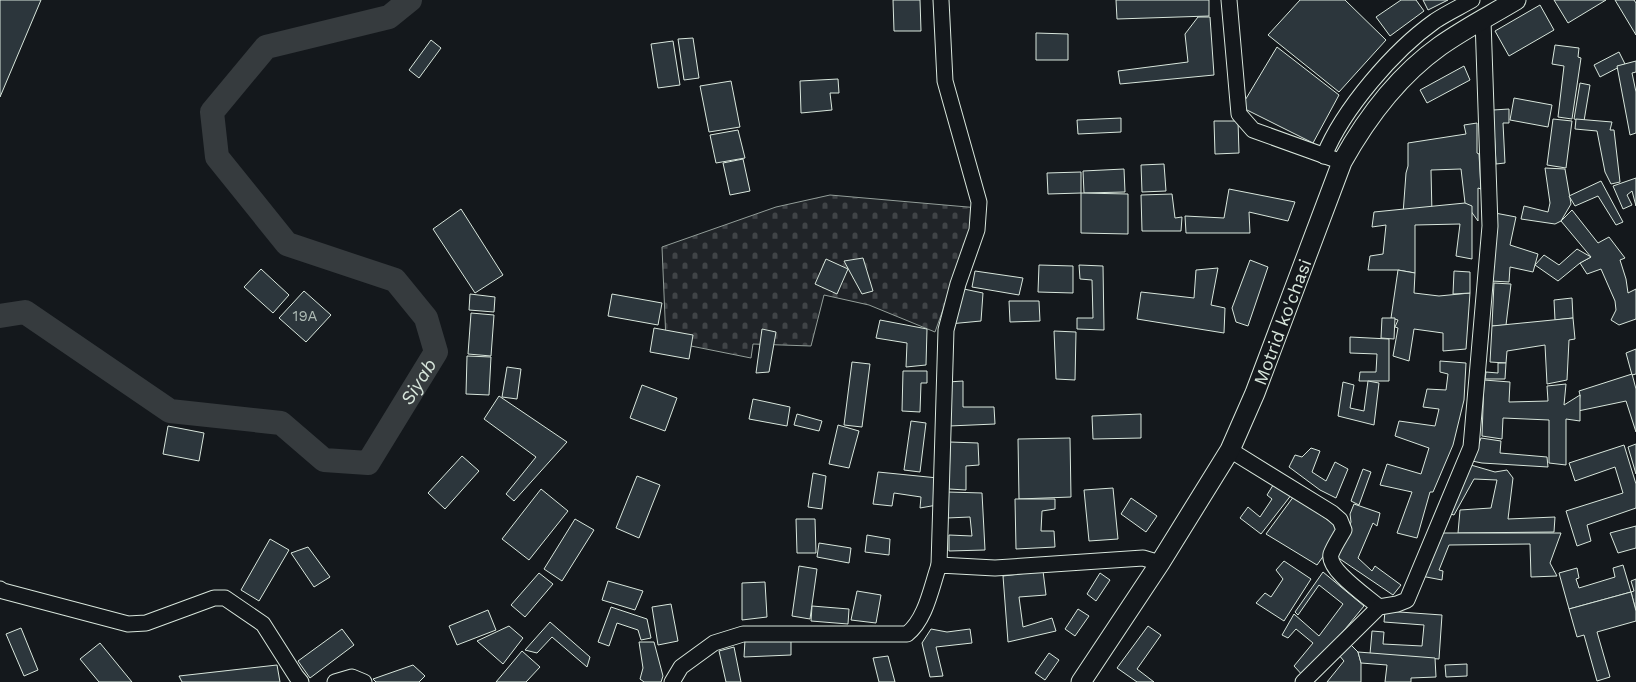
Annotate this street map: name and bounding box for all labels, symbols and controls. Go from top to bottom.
street label: Motrid ko'chasi [1249,256,1315,388]
house number: 19A [293,307,318,325]
water label: Siyab [395,354,441,409]

